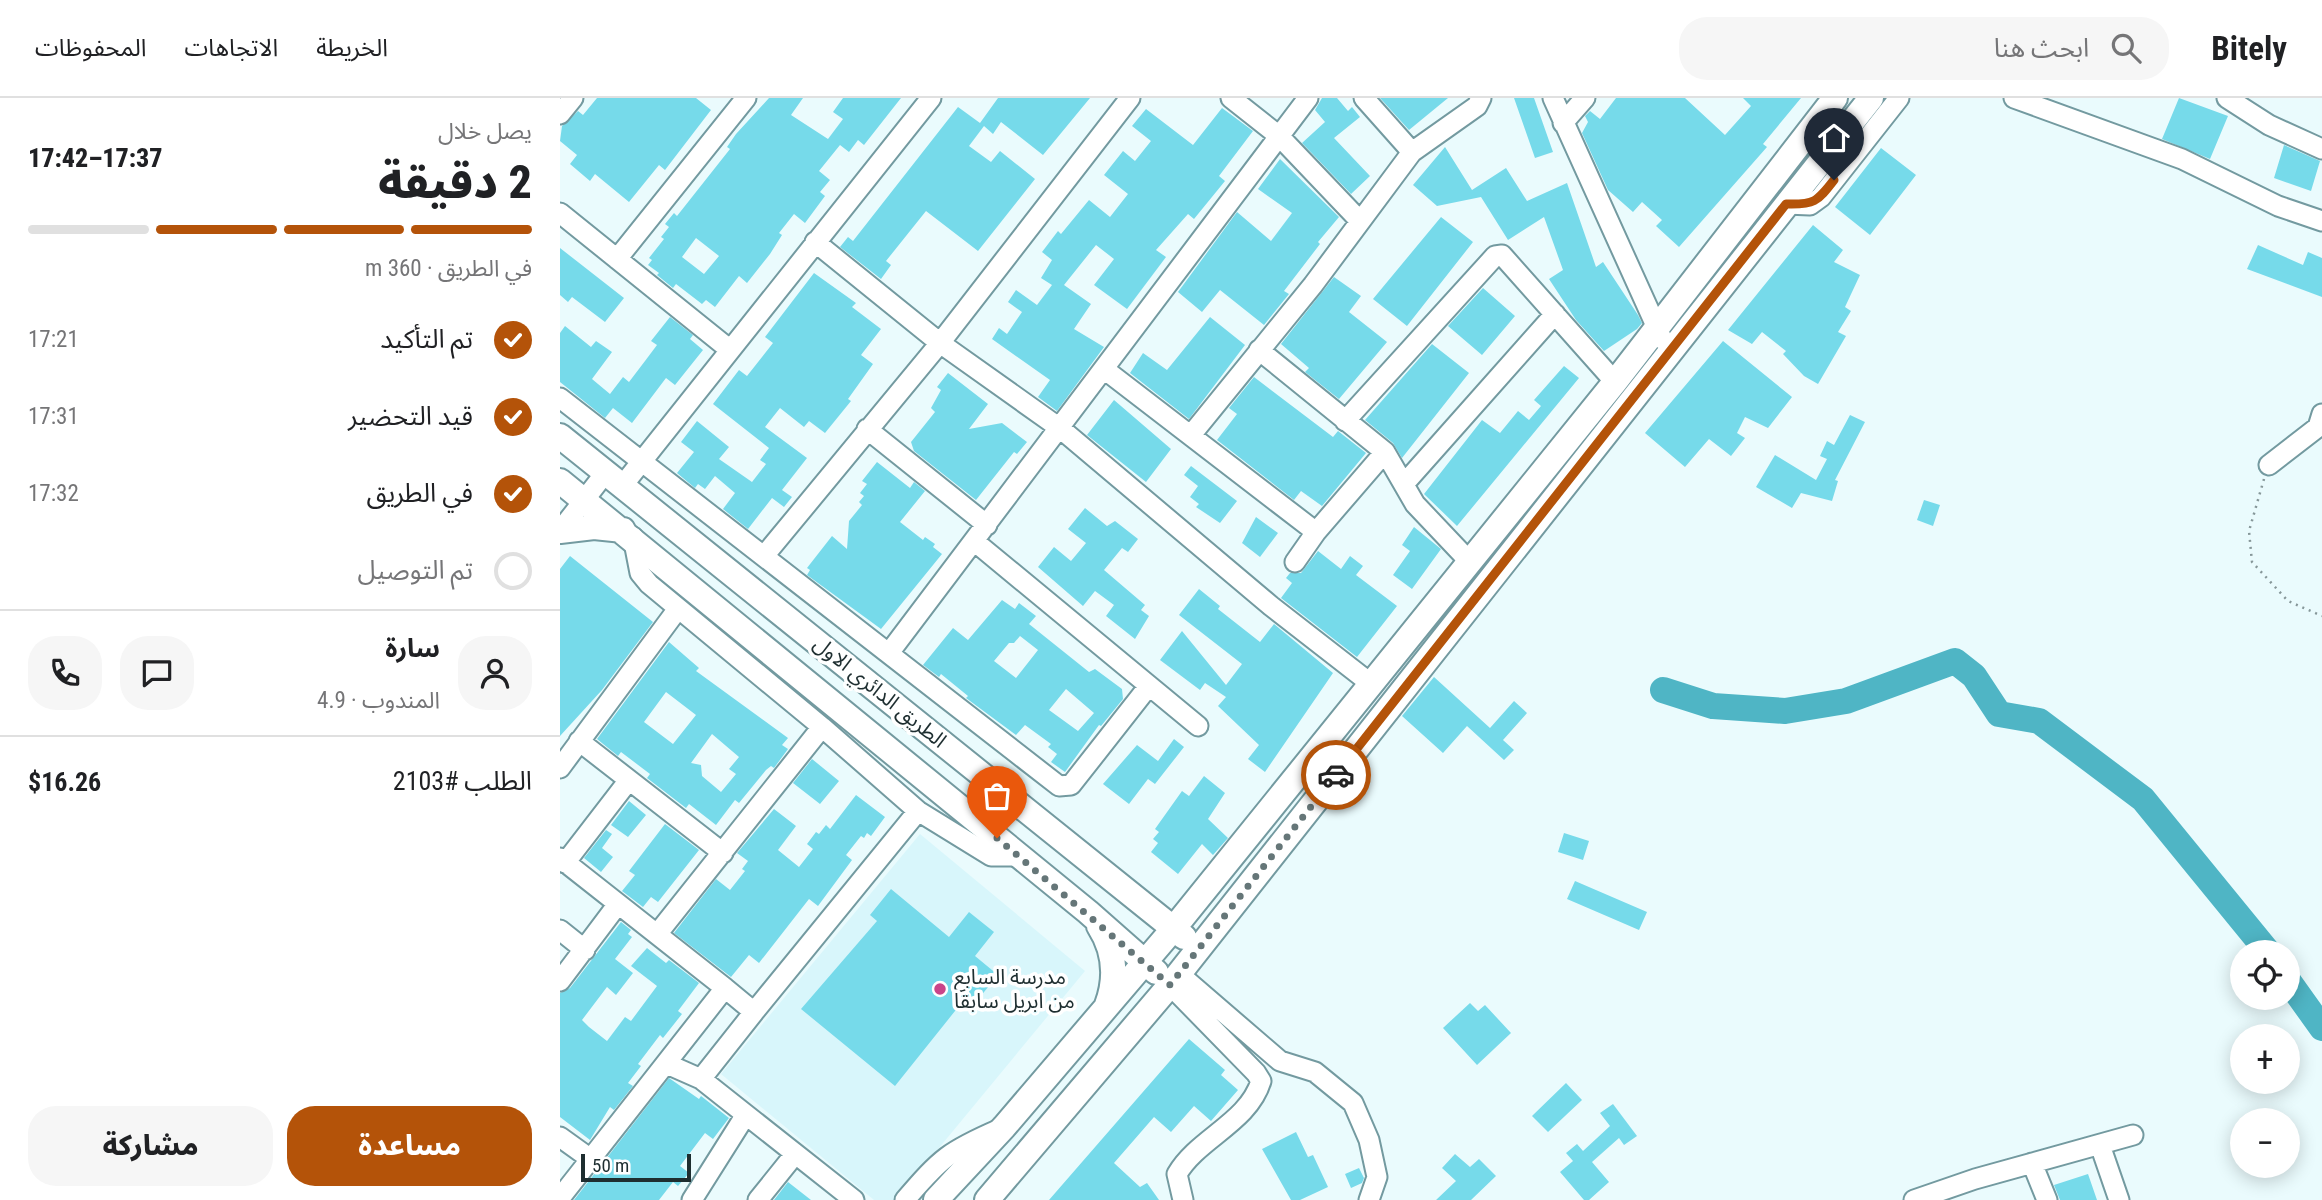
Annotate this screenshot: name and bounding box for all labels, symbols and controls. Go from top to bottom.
search box [1679,17,2169,80]
icon: search [2107,29,2145,67]
text: Bitely [2211,29,2287,68]
text: ابحث هنا [1994,33,2089,63]
text: المحفوظات [35,34,146,62]
text: الاتجاهات [184,34,278,62]
text: الخريطة [316,34,388,62]
pin [1804,108,1864,180]
text: يصل خلال [438,118,532,145]
icon: home [1815,119,1853,157]
text: 17:37–17:42 [28,143,162,173]
text: 2 دقيقة [378,155,532,209]
text: في الطريق · 360 m [365,255,532,282]
icon: check [494,321,532,359]
text: تم التأكيد [380,324,473,354]
text: 17:21 [28,326,79,353]
icon: check [494,398,532,436]
text: قيد التحضير [348,401,473,431]
text: 17:31 [28,403,79,430]
icon: check [494,475,532,513]
text: في الطريق [367,478,473,508]
text: 17:32 [28,480,79,507]
text: تم التوصيل [358,555,473,585]
street label: الطريق الدائري الاول [806,631,951,756]
text: سارة [385,633,440,663]
button: phone [28,636,102,710]
button: chat [120,636,194,710]
button: person [458,636,532,710]
text: المندوب · 4.9 [317,687,440,714]
courier [1301,740,1371,810]
icon: car [1317,756,1355,794]
text: الطلب #2103 [393,766,532,796]
pin [967,766,1027,838]
text: $16.26 [28,767,101,797]
icon: bag [978,777,1016,815]
map controls [2230,940,2300,1178]
button: locate [2230,940,2300,1010]
place label: مدرسة السابع من ابريل سابقا [954,965,1075,1013]
marker: مدرسة السابع من ابريل سابقا [932,981,948,997]
button: + [2230,1024,2300,1094]
button: مشاركة [28,1106,273,1186]
button: مساعدة [287,1106,532,1186]
button: − [2230,1108,2300,1178]
scale bar [581,1151,691,1183]
text: 50 m [592,1154,629,1177]

